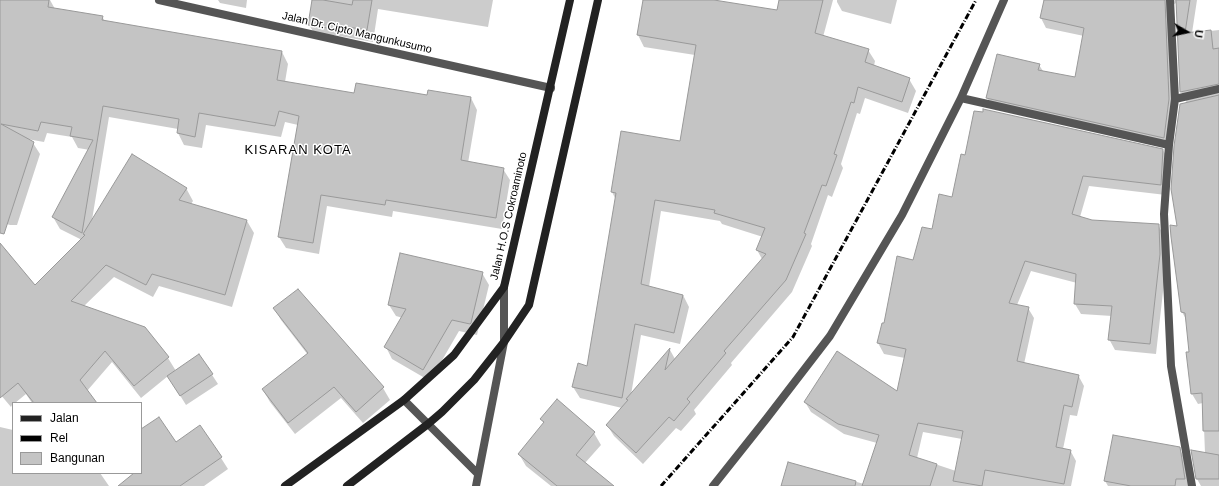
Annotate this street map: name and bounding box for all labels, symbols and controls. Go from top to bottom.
street label: Jalan Dr. Cipto Mangunkusumo [281,9,433,57]
north arrow [1167,12,1207,52]
text: U [1192,29,1205,39]
district label: KISARAN KOTA [244,142,352,158]
street label: Jalan H.O.S Cokroaminoto [488,151,530,281]
legend [12,402,142,474]
text: Jalan [50,411,79,425]
text: Rel [50,431,68,445]
text: Bangunan [50,451,105,465]

